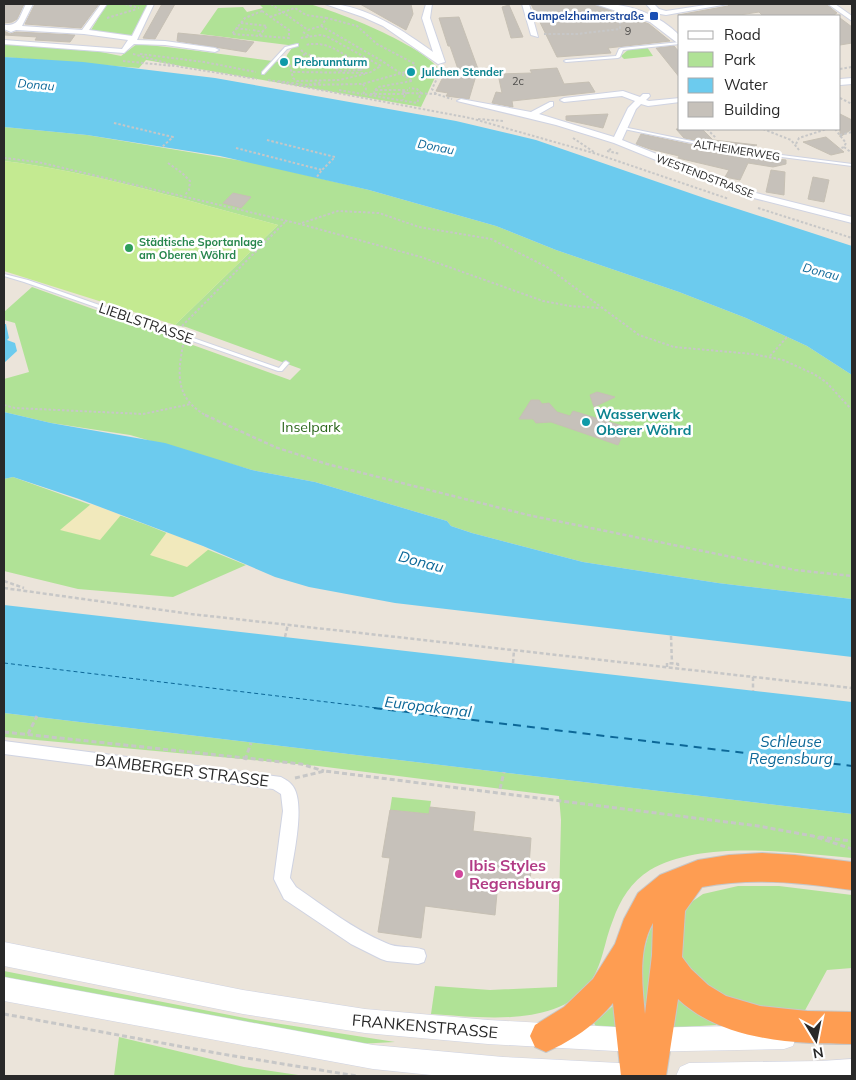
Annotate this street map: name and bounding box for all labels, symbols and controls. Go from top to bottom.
place label: Gumpelzhaimerstraße [527,9,644,23]
marker: Gumpelzhaimerstraße [648,10,660,22]
legend [678,15,841,130]
house number: 9 [625,24,631,38]
text: Road [724,25,761,44]
text: Park [724,50,756,69]
place label: Prebrunnturm [294,55,367,69]
marker: Prebrunnturm [278,56,290,68]
place label: Julchen Stender [421,65,504,79]
marker: Julchen Stender [405,66,417,78]
house number: 2c [512,74,525,88]
water label: Donau [17,75,55,94]
text: Water [724,75,768,94]
text: Building [724,100,780,119]
water label: Donau [417,136,456,157]
street label: ALTHEIMERWEG [693,136,781,164]
street label: WESTENDSTRASSE [654,151,756,201]
place label: Städtische Sportanlage am Oberen Wöhrd [139,235,263,262]
marker: Städtische Sportanlage am Oberen Wöhrd [123,242,135,254]
water label: Donau [801,259,841,284]
street label: LIEBLSTRASSE [96,298,196,348]
place label: Wasserwerk Oberer Wöhrd [596,405,691,439]
marker: Wasserwerk Oberer Wöhrd [580,416,592,428]
park label: Inselpark [282,418,341,436]
water label: Donau [396,546,446,577]
water label: Europakanal [384,692,473,721]
water label: Schleuse Regensburg [749,732,833,768]
street label: BAMBERGER STRASSE [94,749,270,791]
place label: Ibis Styles Regensburg [469,855,561,893]
marker: Ibis Styles Regensburg [453,868,465,880]
street label: FRANKENSTRASSE [351,1010,499,1042]
north arrow [791,1015,841,1065]
text: N [811,1043,825,1063]

